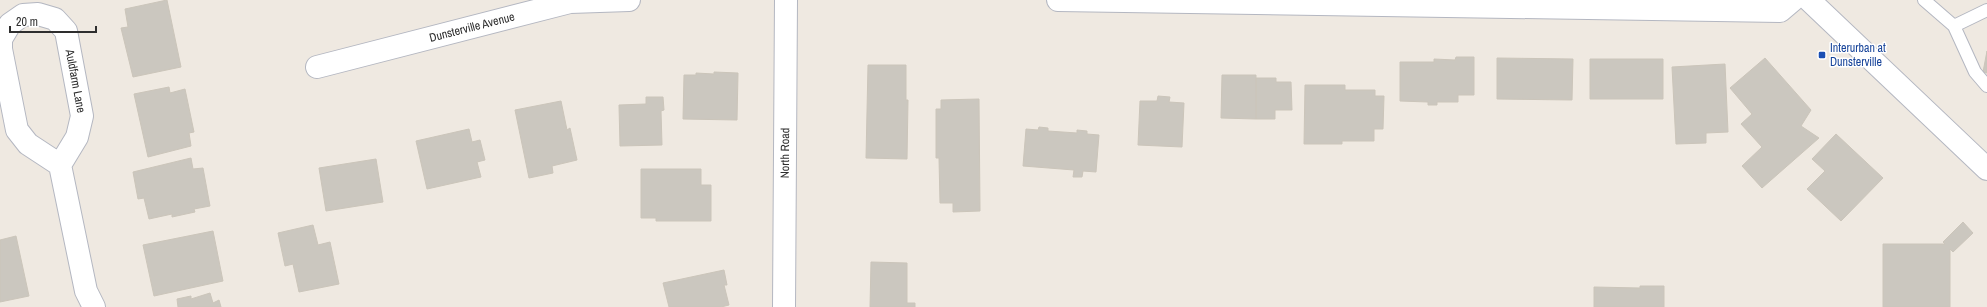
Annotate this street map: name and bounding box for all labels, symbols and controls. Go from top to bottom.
scale bar [10,8,96,34]
street label: Dunsterville Avenue [428,9,516,46]
text: 20 m [16,14,38,30]
place label: Interurban at Dunsterville [1830,40,1886,70]
street label: Auldfarm Lane [61,47,89,114]
marker: Interurban at Dunsterville [1817,50,1827,60]
street label: North Road [777,128,793,178]

